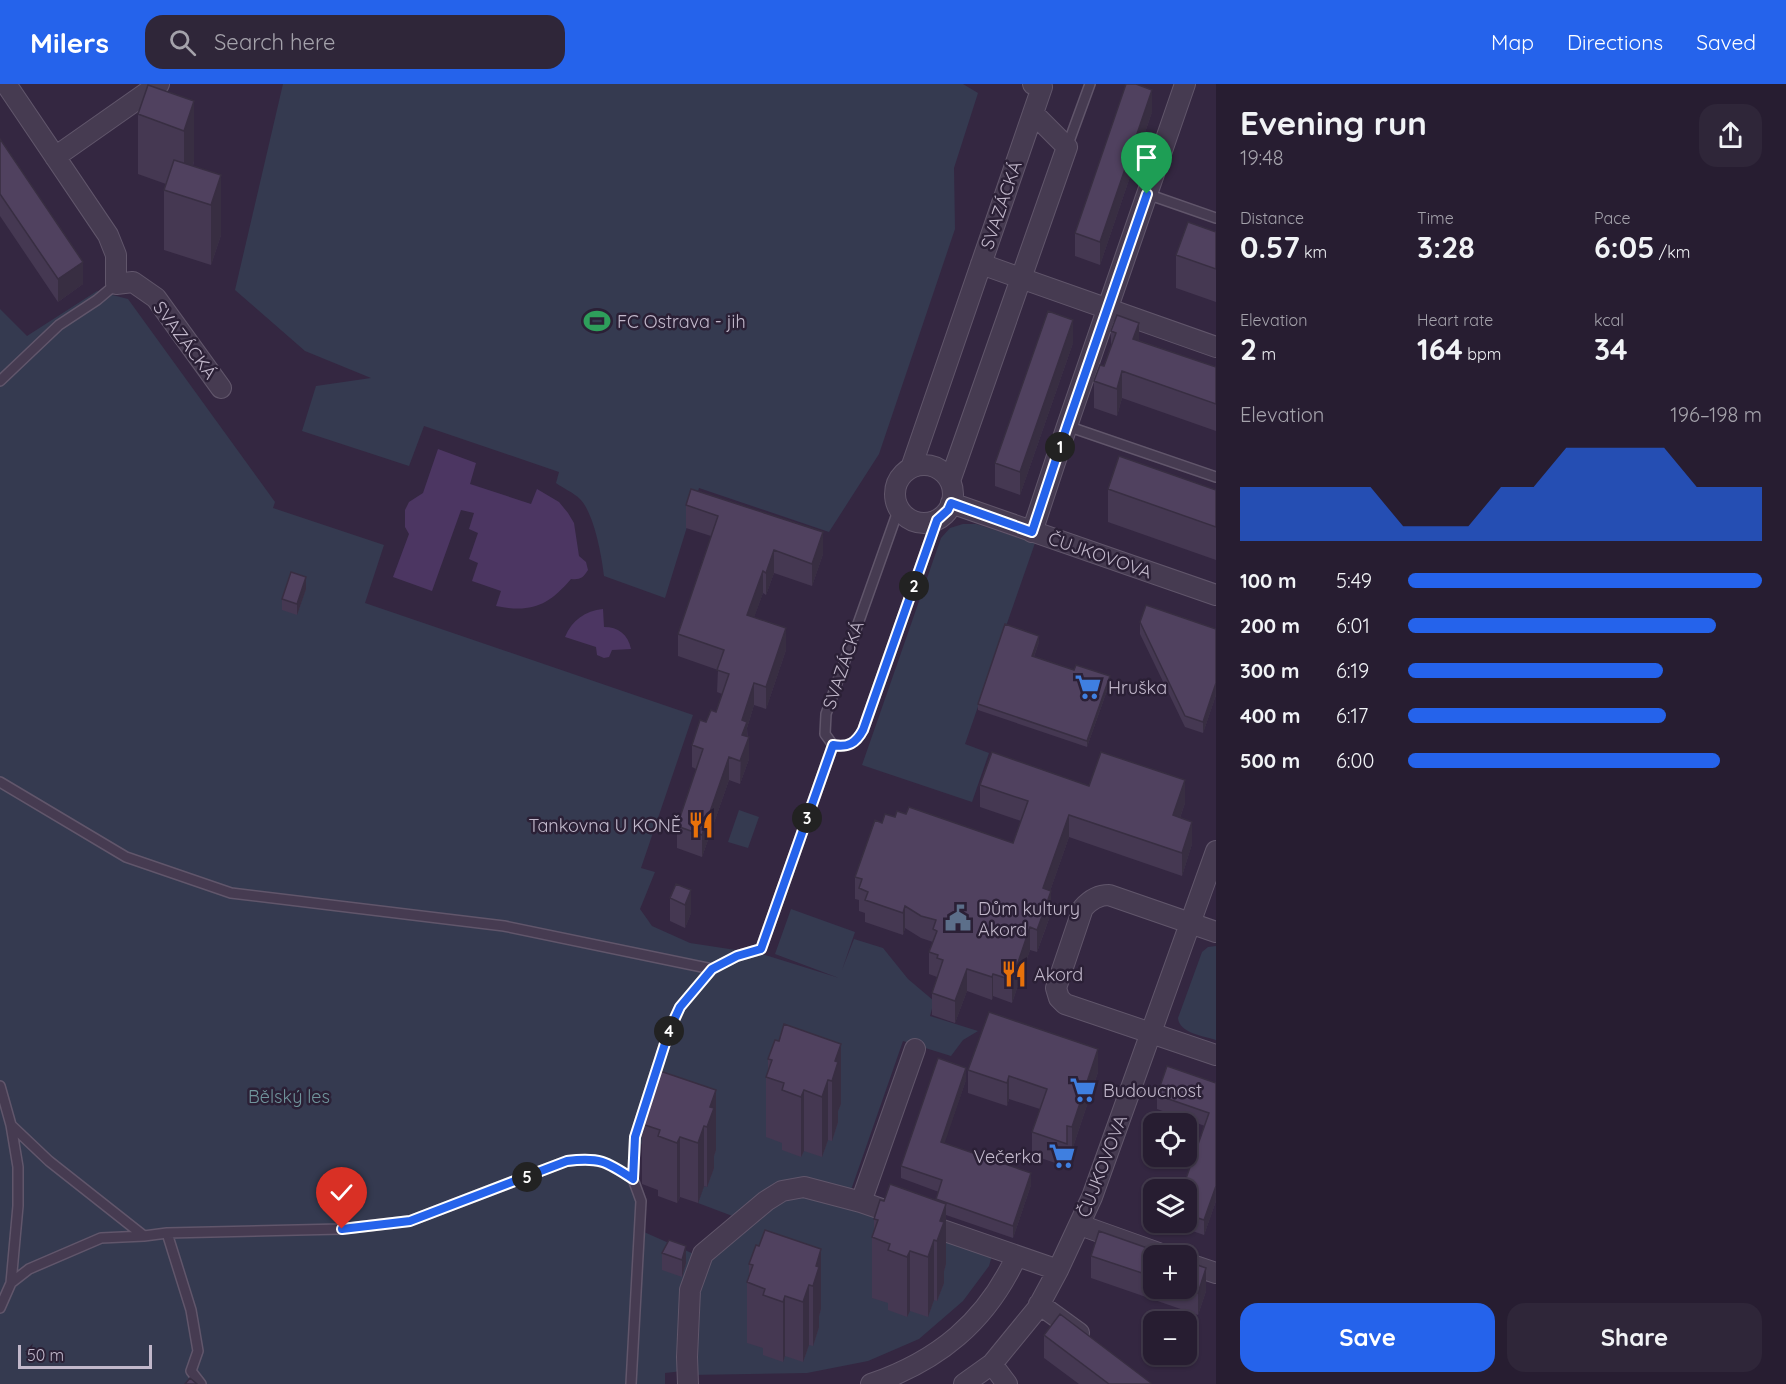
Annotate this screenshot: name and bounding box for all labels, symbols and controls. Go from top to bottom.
search box [145,15,565,69]
text: Milers [30,25,109,60]
icon: search [166,26,199,59]
text: Search here [214,28,335,56]
text: Map [1491,29,1534,55]
text: Directions [1567,29,1663,55]
text: Saved [1696,29,1756,55]
text: Evening run [1240,102,1427,143]
button: share [1699,104,1762,167]
pin [1121,132,1172,194]
icon: arrive [1130,141,1163,174]
text: 19:48 [1240,145,1284,170]
street label: SVAZÁCKÁ [975,157,1027,252]
text: Distance [1240,208,1304,228]
text: Time [1417,208,1454,228]
text: Pace [1594,208,1630,228]
text: 0.57 [1240,228,1300,266]
text: 3:28 [1417,228,1475,266]
text: 6:05 [1594,228,1654,266]
text: km [1300,242,1327,262]
text: /km [1654,242,1690,262]
street label: SVAZÁCKÁ [148,296,222,384]
sports icon: FC Ostrava - jih [582,306,612,336]
place label: FC Ostrava - jih [617,310,746,333]
text: Elevation [1240,310,1307,330]
text: Heart rate [1417,310,1493,330]
text: kcal [1594,310,1624,330]
text: 2 [1240,330,1257,368]
text: 164 [1417,330,1463,368]
text: 34 [1594,330,1628,368]
text: m [1257,344,1276,364]
text: bpm [1463,344,1501,364]
text: Elevation [1240,402,1324,427]
text: 196–198 m [1670,402,1762,427]
pin: 1 [1045,432,1075,462]
text: 1 [1057,437,1063,457]
street label: ČUJKOVOVA [1045,527,1155,584]
text: 100 m [1240,568,1296,593]
text: 5:49 [1336,568,1372,593]
pin: 2 [899,571,929,601]
text: 2 [909,576,919,596]
text: 200 m [1240,613,1300,638]
text: 6:01 [1336,613,1370,638]
street label: SVAZÁCKÁ [817,617,869,712]
text: 300 m [1240,658,1299,683]
text: 6:19 [1336,658,1369,683]
supermarket icon: Hruška [1073,672,1103,702]
place label: Hruška [1108,676,1167,699]
text: 400 m [1240,703,1300,728]
text: 6:17 [1336,703,1368,728]
text: 500 m [1240,748,1300,773]
text: 6:00 [1336,748,1374,773]
pin: 3 [792,803,822,833]
text: 3 [803,808,811,828]
restaurant icon: Tankovna U KONĚ [686,810,716,840]
place label: Tankovna U KONĚ [528,814,681,837]
place label: Dům kultury Akord [978,897,1080,941]
public building icon: Dům kultury Akord [943,903,973,933]
restaurant icon: Akord [999,959,1029,989]
place label: Akord [1034,963,1083,986]
pin: 4 [654,1016,684,1046]
text: 4 [664,1021,674,1041]
supermarket icon: Budoucnost [1068,1075,1098,1105]
place label: Budoucnost [1103,1079,1202,1102]
park label: Bělský les [248,1085,330,1108]
street label: ČUJKOVOVA [1072,1111,1132,1221]
map controls [1143,1113,1197,1365]
button: locate [1143,1113,1197,1167]
supermarket icon: Večerka [1047,1141,1077,1171]
place label: Večerka [973,1145,1042,1168]
pin: 5 [512,1162,542,1192]
pin [316,1167,367,1229]
text: 5 [522,1167,532,1187]
icon: check [325,1176,358,1209]
button: layers [1143,1179,1197,1233]
button: + [1143,1245,1197,1299]
button: Save [1240,1303,1495,1372]
button: Share [1507,1303,1762,1372]
button: − [1143,1311,1197,1365]
scale bar [18,1342,152,1370]
text: 50 m [27,1345,64,1365]

